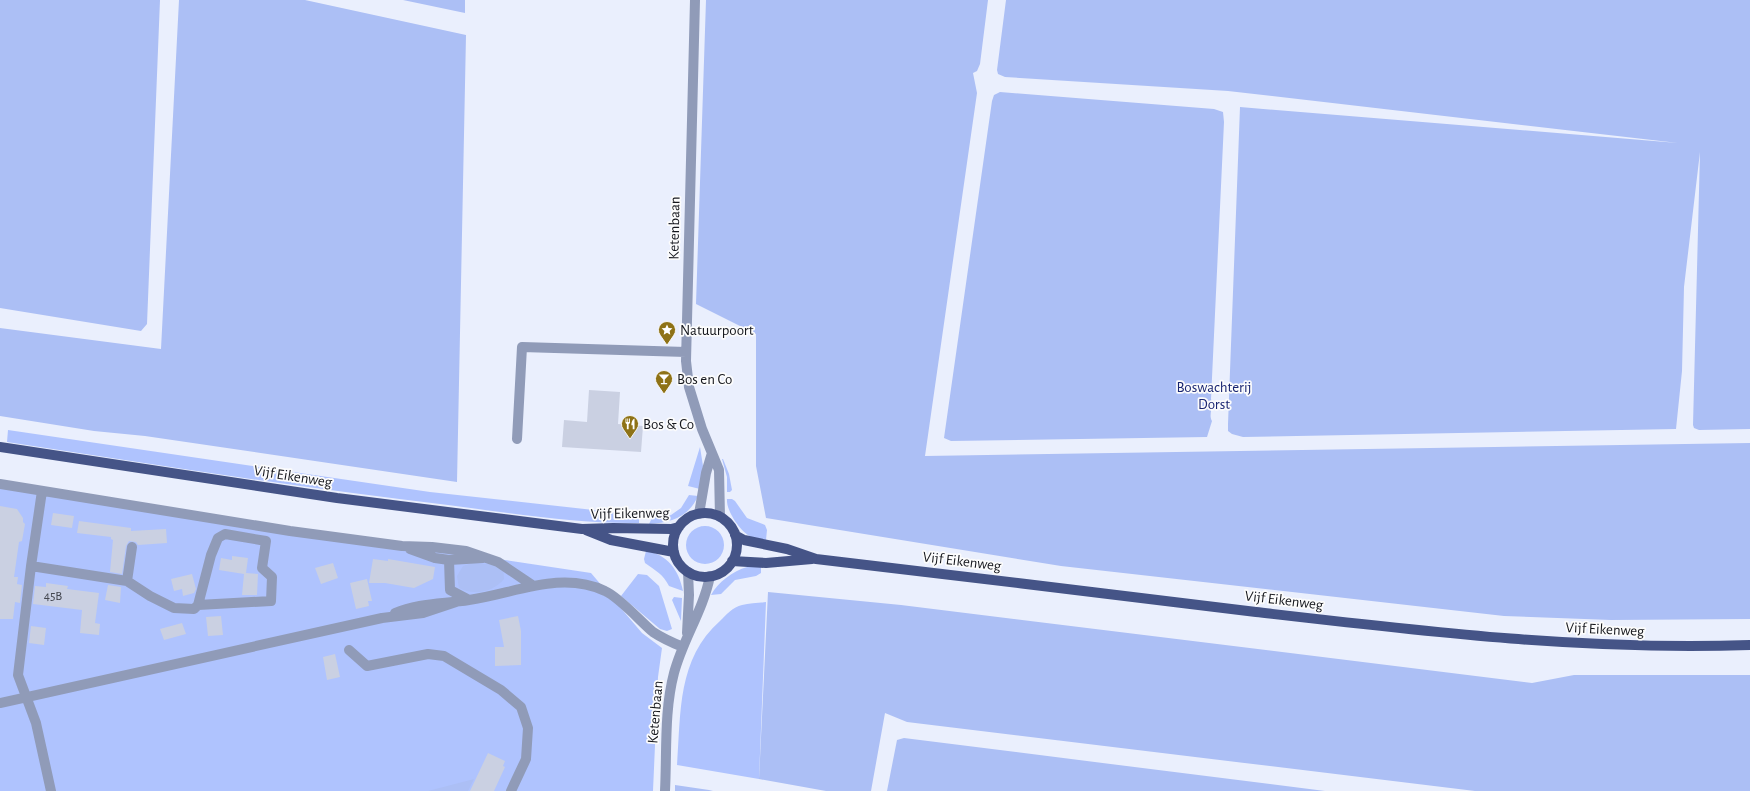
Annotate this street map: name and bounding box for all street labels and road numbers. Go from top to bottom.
street label: Ketenbaan [666,196,683,260]
street label: Vijf Eikenweg [253,463,334,490]
street label: Vijf Eikenweg [590,505,670,522]
street label: Vijf Eikenweg [922,549,1003,574]
street label: Vijf Eikenweg [1244,588,1325,613]
street label: Vijf Eikenweg [1565,620,1645,639]
street label: Ketenbaan [645,680,666,744]

